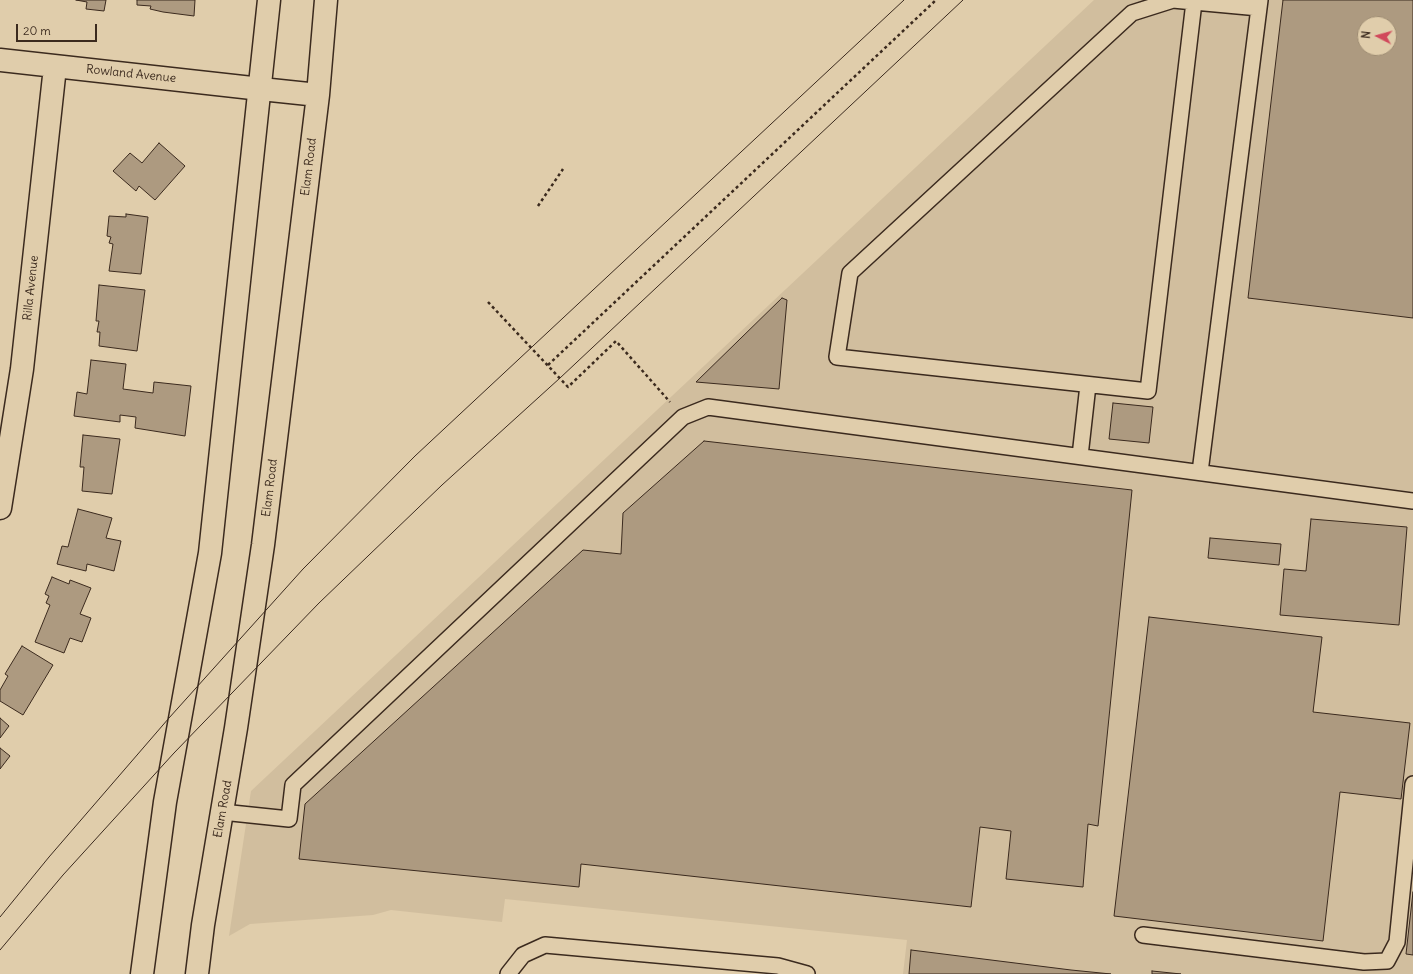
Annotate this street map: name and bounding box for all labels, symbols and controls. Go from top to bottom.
scale bar [18,16,99,42]
north arrow [1357,16,1397,56]
text: 20 m [23,23,51,38]
text: N [1359,30,1373,39]
street label: Rowland Avenue [85,62,177,86]
street label: Elam Road [298,137,320,197]
street label: Rilla Avenue [20,255,42,321]
street label: Elam Road [259,458,281,518]
street label: Elam Road [211,779,235,839]

